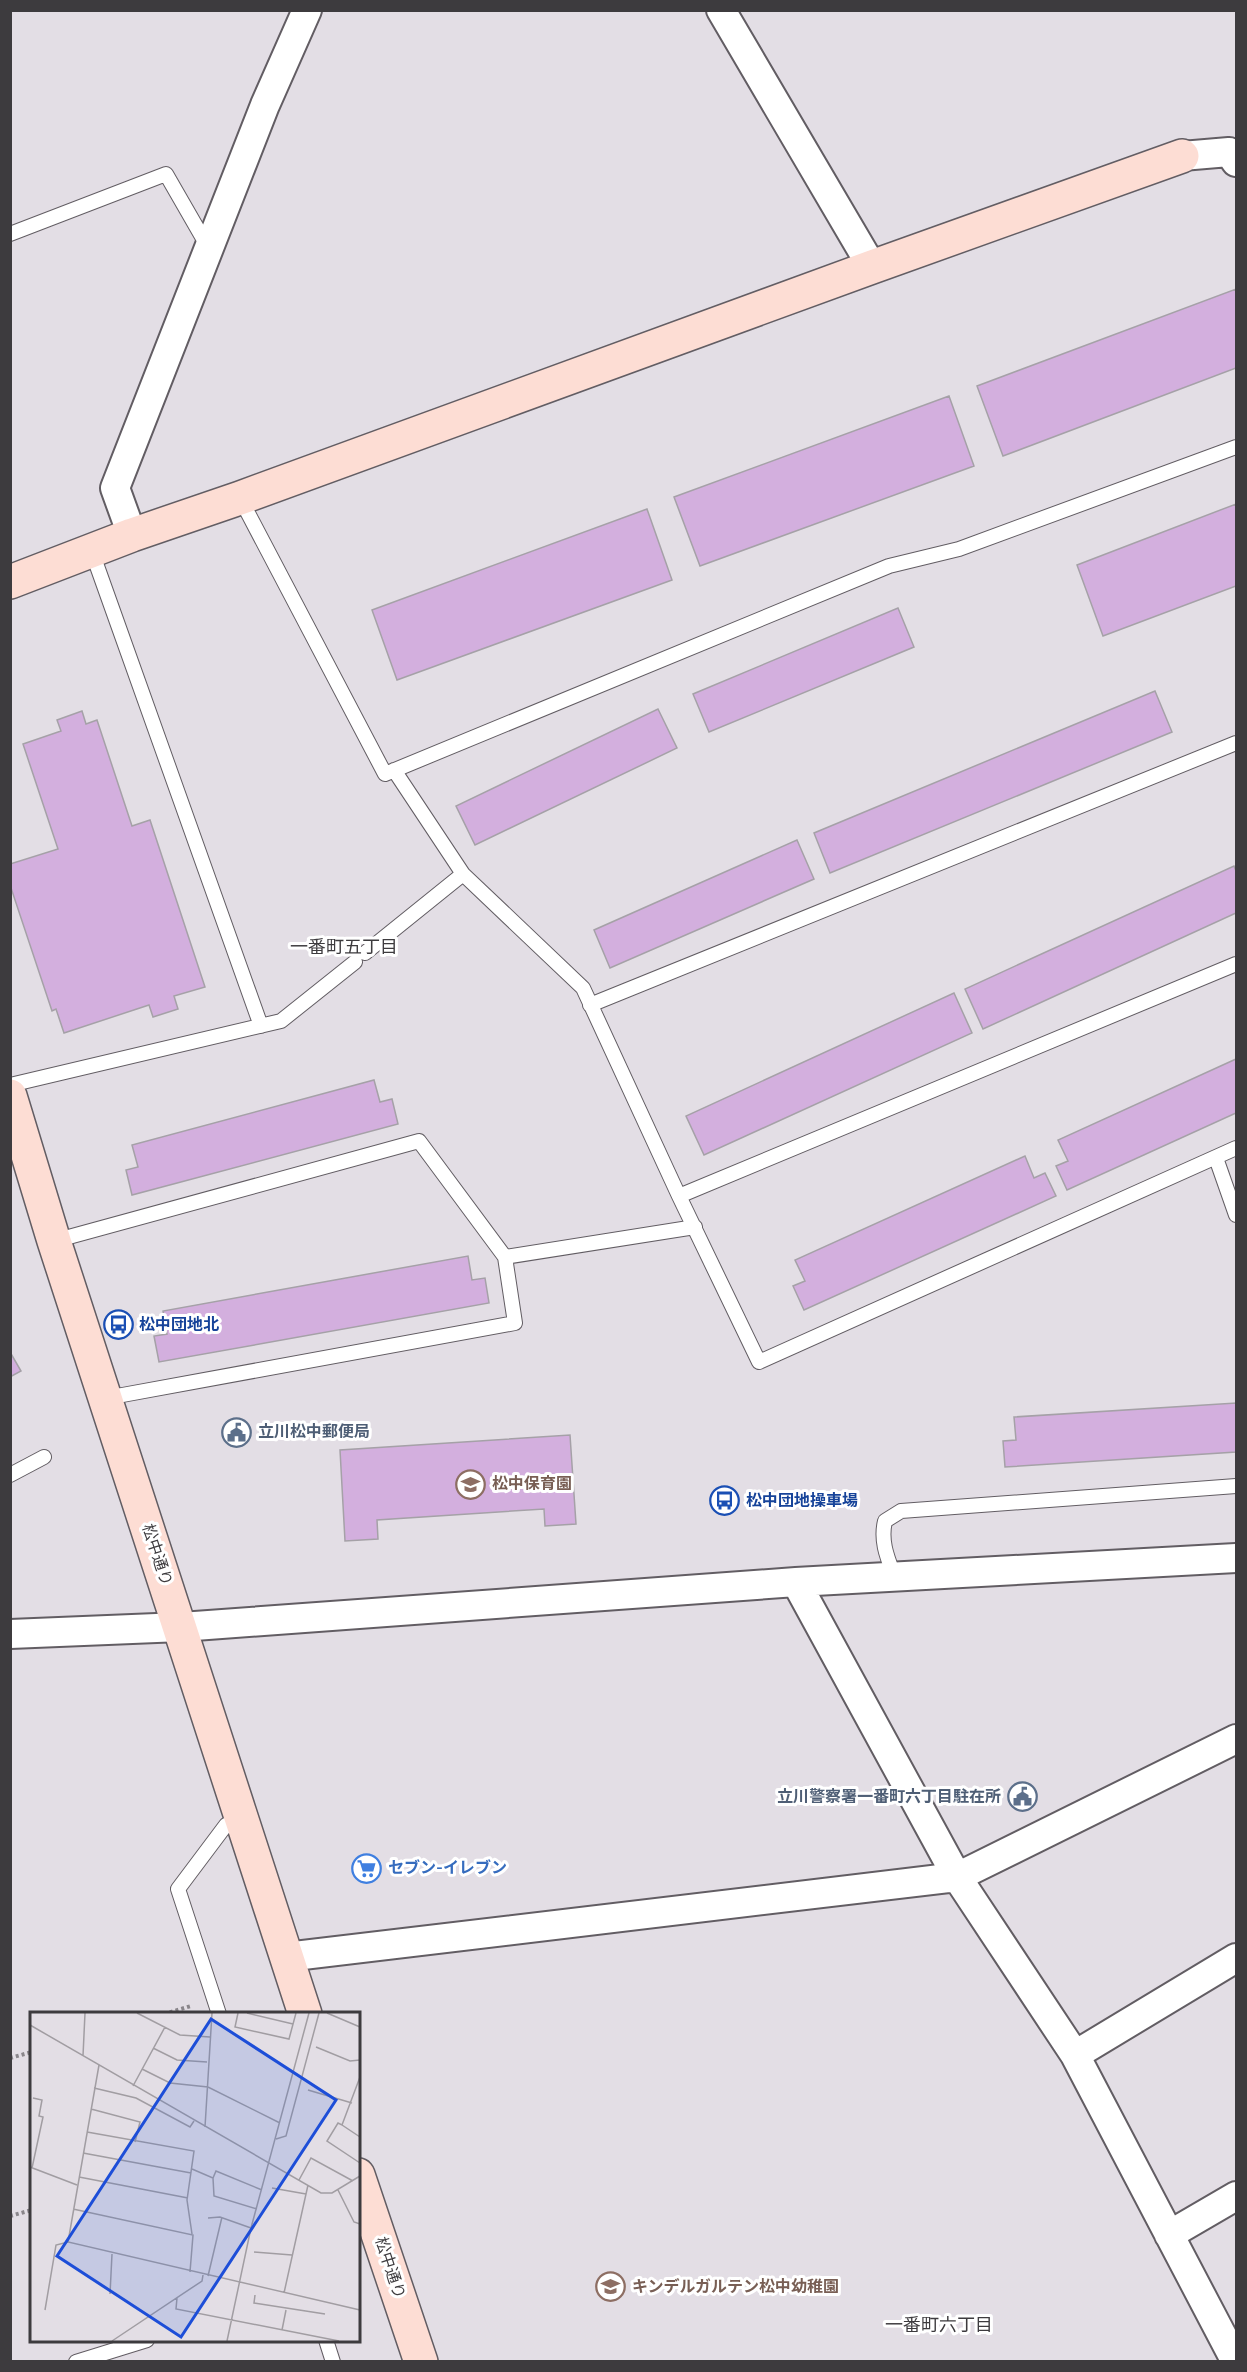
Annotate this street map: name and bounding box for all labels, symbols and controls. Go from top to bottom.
district label: 一番町五丁目 [290,935,398,959]
bus stop icon: 松中団地北 [102,1309,134,1341]
place label: 松中団地北 [139,1314,219,1336]
public building icon: 立川松中郵便局 [221,1416,253,1448]
place label: 立川松中郵便局 [258,1421,370,1443]
school or university icon: 松中保育園 [455,1468,487,1500]
place label: 松中保育園 [492,1473,572,1495]
bus stop icon: 松中団地操車場 [709,1485,741,1517]
place label: 松中団地操車場 [746,1490,858,1512]
street label: 松中通り [137,1521,177,1589]
public building icon: 立川警察署一番町六丁目駐在所 [1006,1781,1038,1813]
place label: 立川警察署一番町六丁目駐在所 [777,1786,1001,1808]
supermarket icon: セブン-イレブン [351,1852,383,1884]
place label: セブン-イレブン [388,1857,507,1879]
inset map [30,2012,360,2342]
street label: 松中通り [370,2234,410,2302]
school or university icon: キンデルガルテン松中幼稚園 [595,2271,627,2303]
place label: キンデルガルテン松中幼稚園 [632,2276,839,2298]
district label: 一番町六丁目 [885,2313,993,2337]

